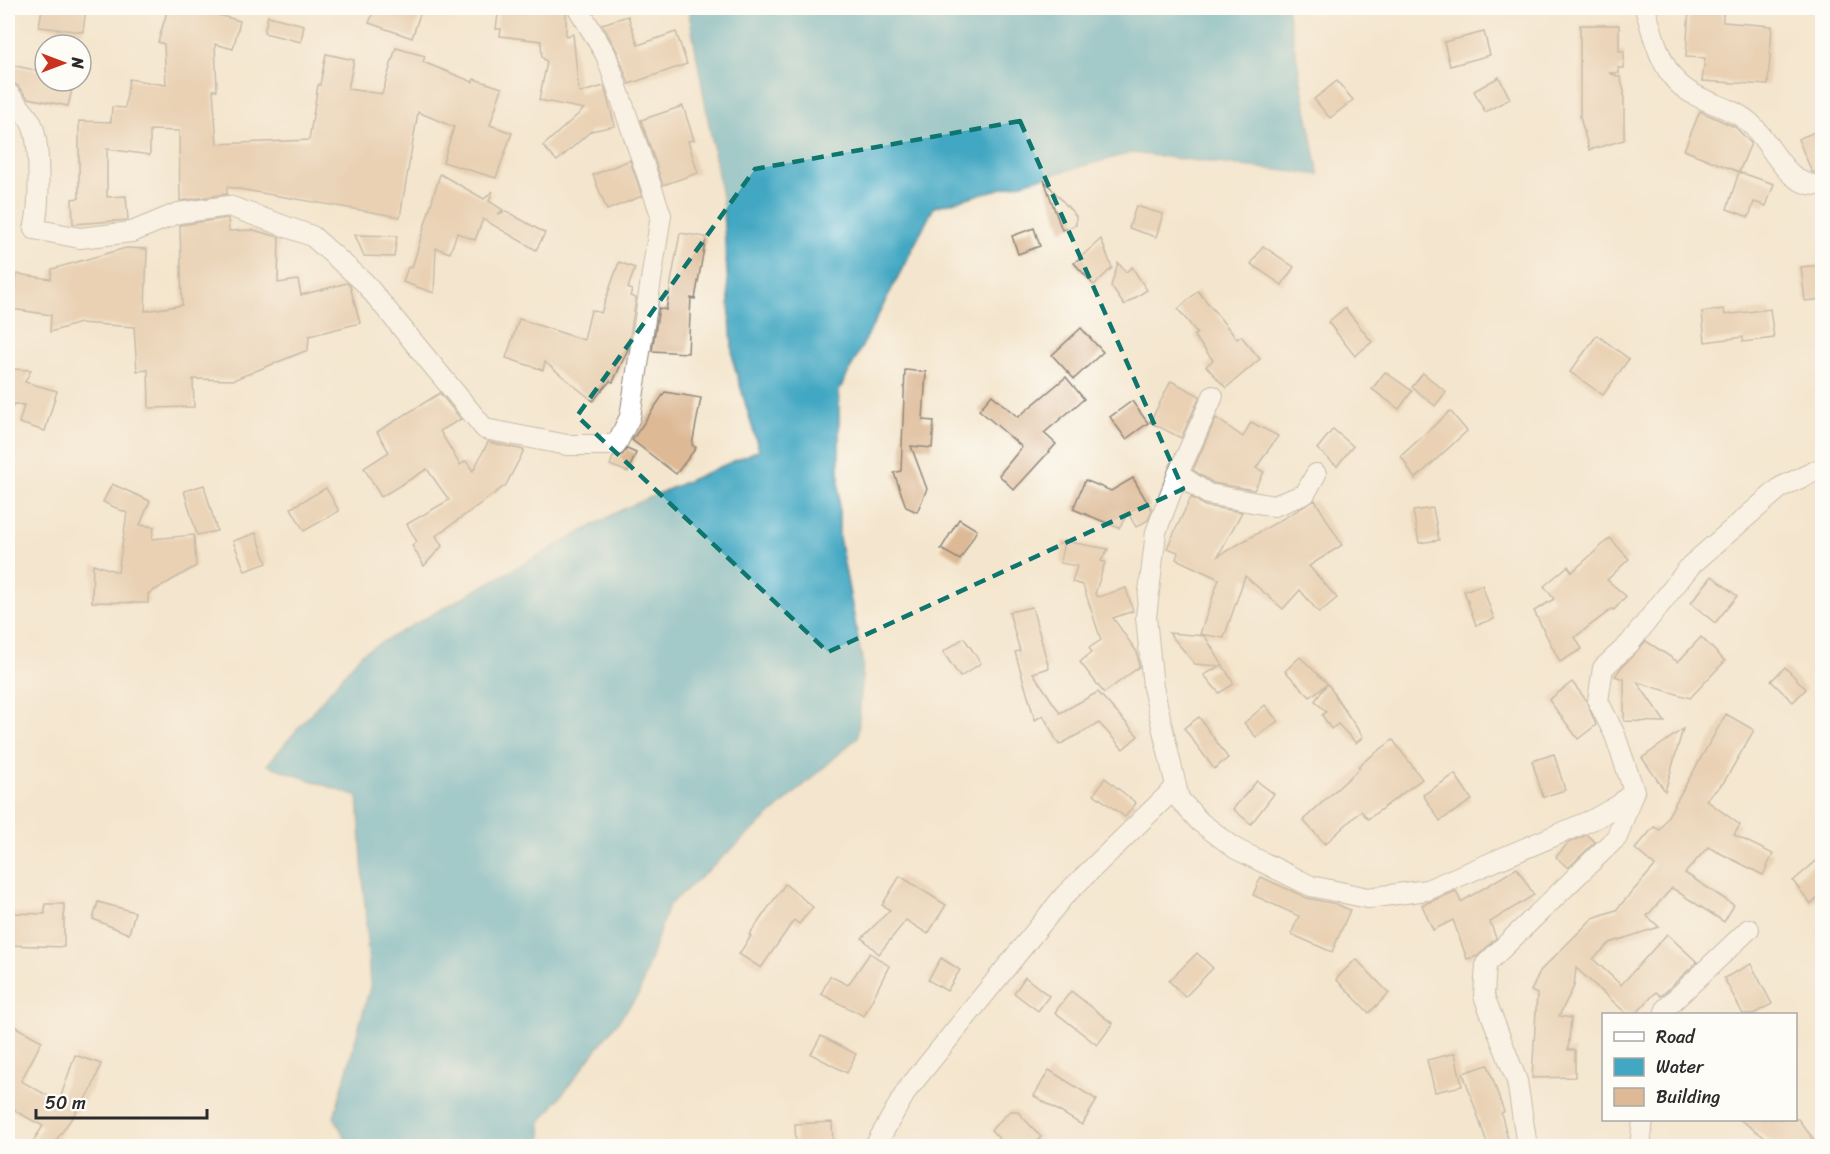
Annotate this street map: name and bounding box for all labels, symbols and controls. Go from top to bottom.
north arrow [33,33,93,93]
text: N [63,56,92,69]
legend [1602,1013,1797,1121]
text: Road [1656,1021,1696,1053]
text: Water [1656,1051,1705,1083]
text: Building [1656,1081,1720,1113]
scale bar [36,1082,207,1120]
text: 50 m [45,1087,86,1119]

